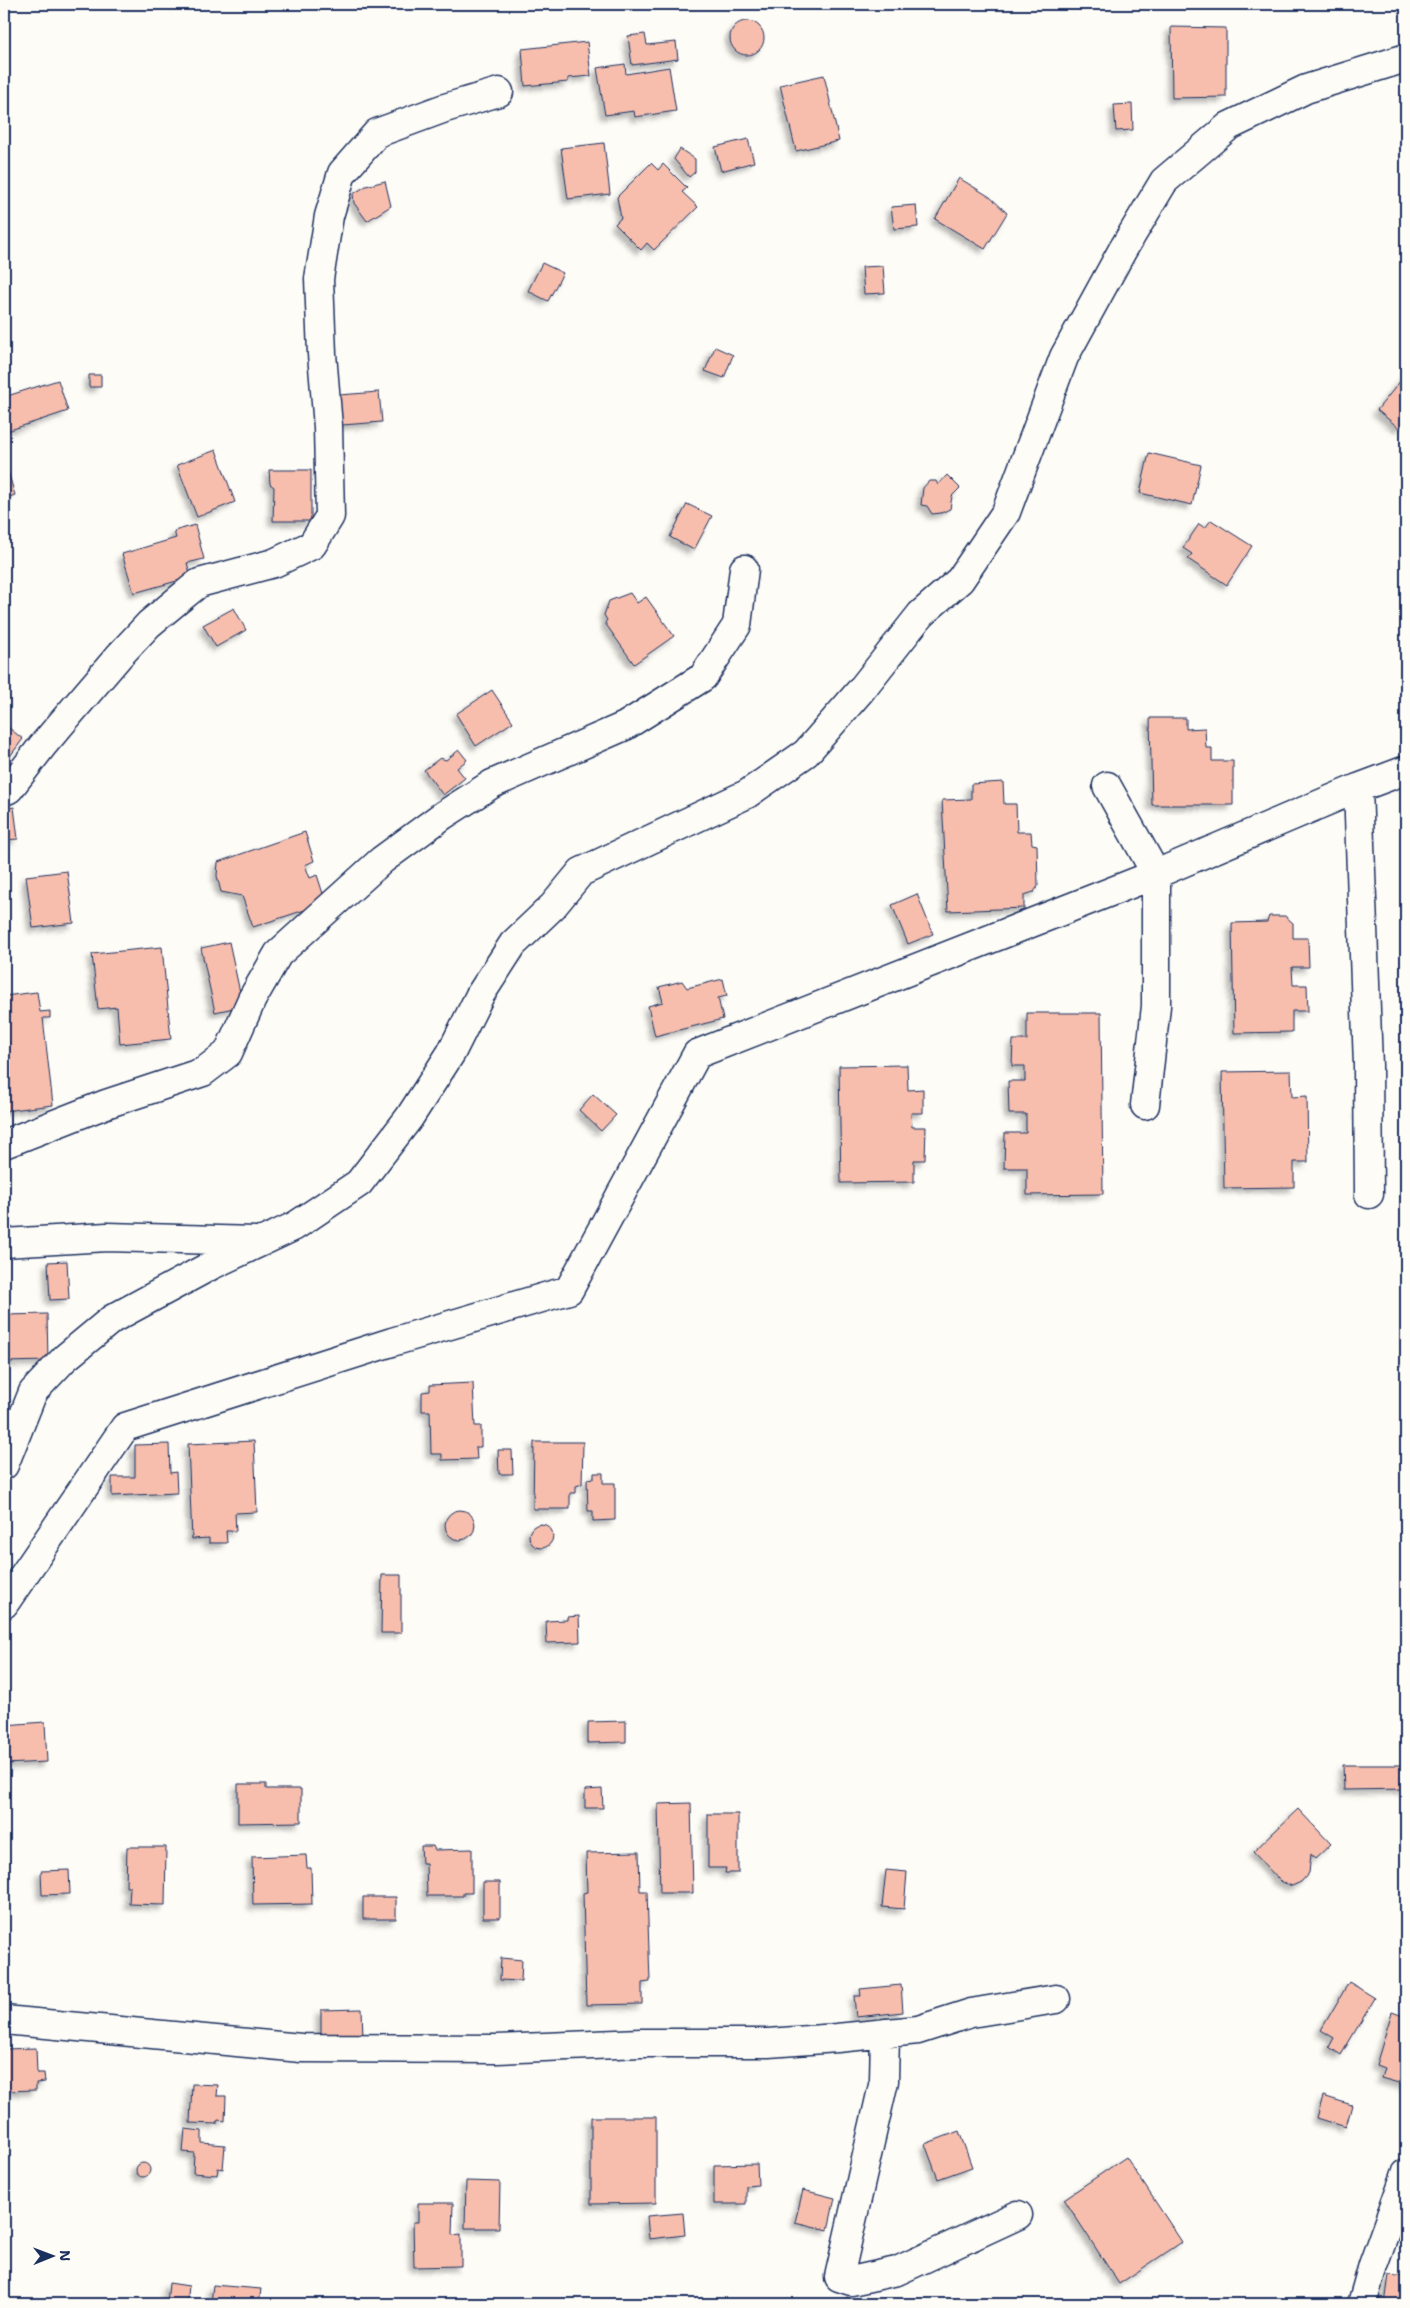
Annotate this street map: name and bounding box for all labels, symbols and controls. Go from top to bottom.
north arrow [28,2230,78,2280]
text: N [56,2250,74,2261]

